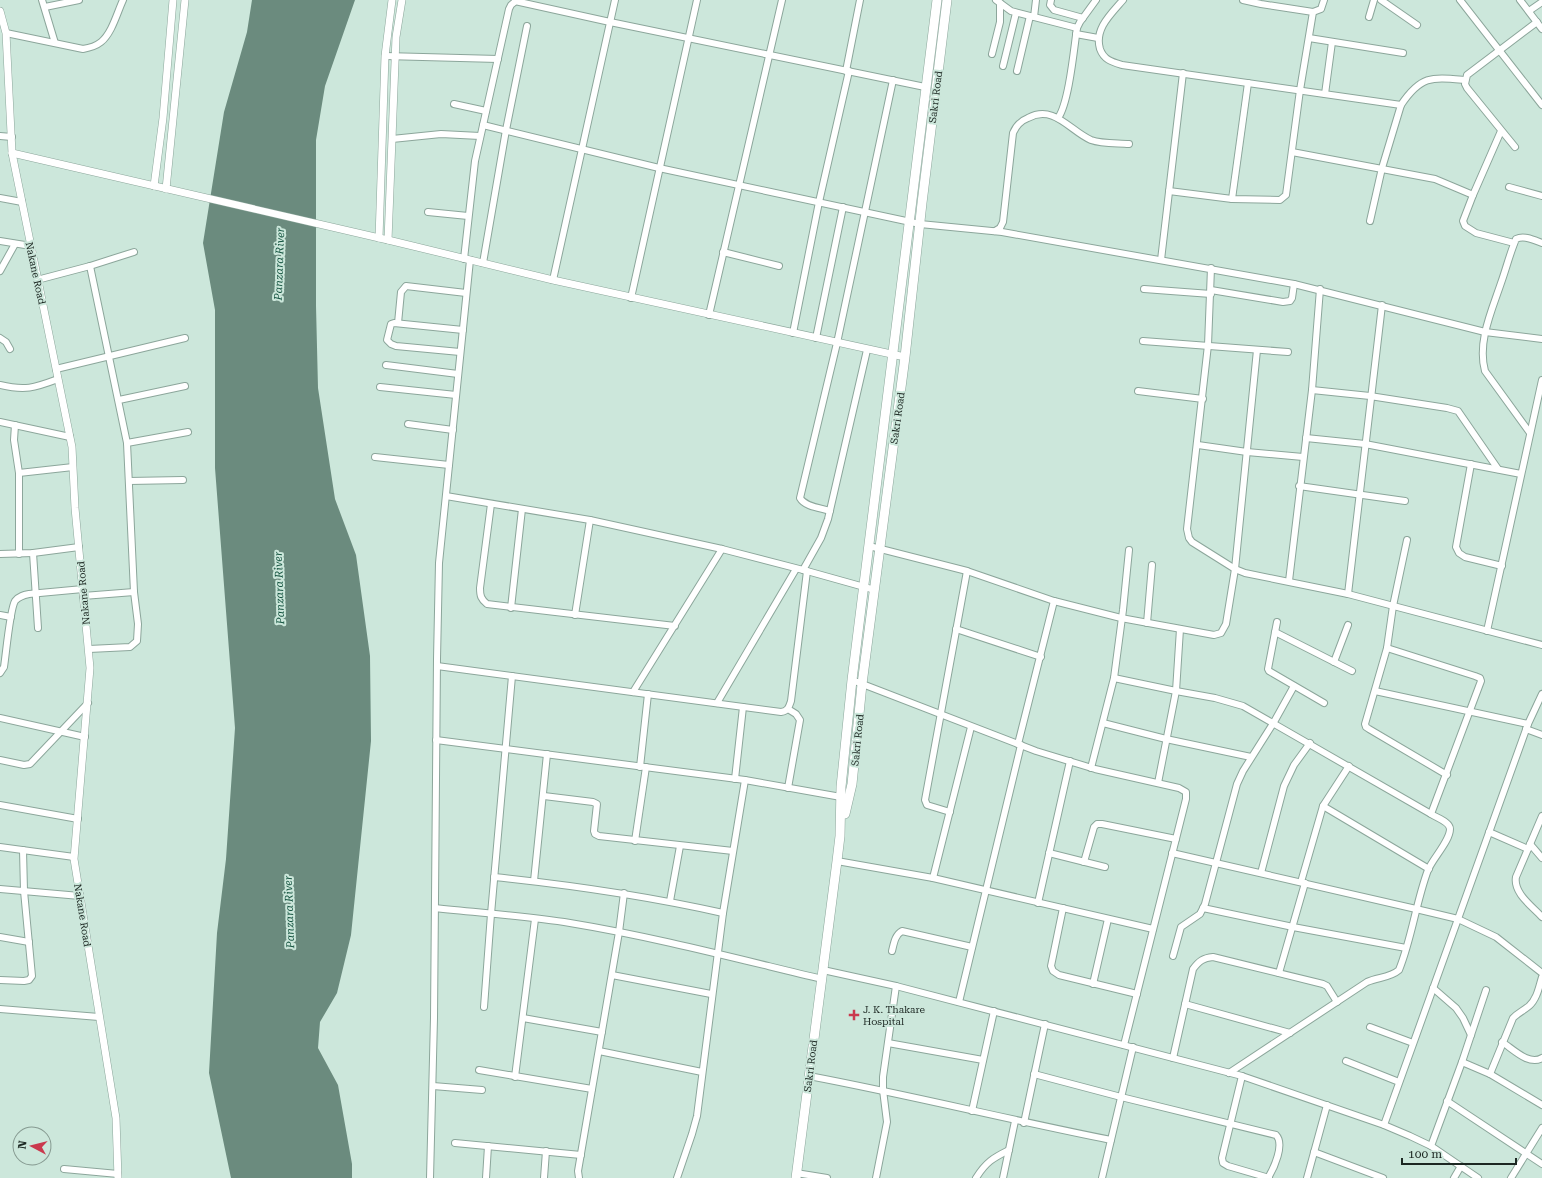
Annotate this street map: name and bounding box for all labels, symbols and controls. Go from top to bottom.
street label: Sakri Road [927,70,944,124]
water label: Panzara River [272,227,287,302]
street label: Nakane Road [24,241,48,306]
street label: Sakri Road [888,391,907,445]
water label: Panzara River [272,551,287,626]
street label: Nakane Road [75,560,92,625]
street label: Sakri Road [849,713,866,767]
water label: Panzara River [282,875,297,950]
street label: Nakane Road [72,883,93,948]
place label: J. K. Thakare Hospital [863,1004,926,1027]
marker: J. K. Thakare Hospital [848,1009,860,1021]
street label: Sakri Road [802,1039,819,1093]
north arrow [12,1126,52,1166]
text: N [16,1139,30,1150]
scale bar [1402,1140,1516,1166]
text: 100 m [1408,1147,1442,1161]

